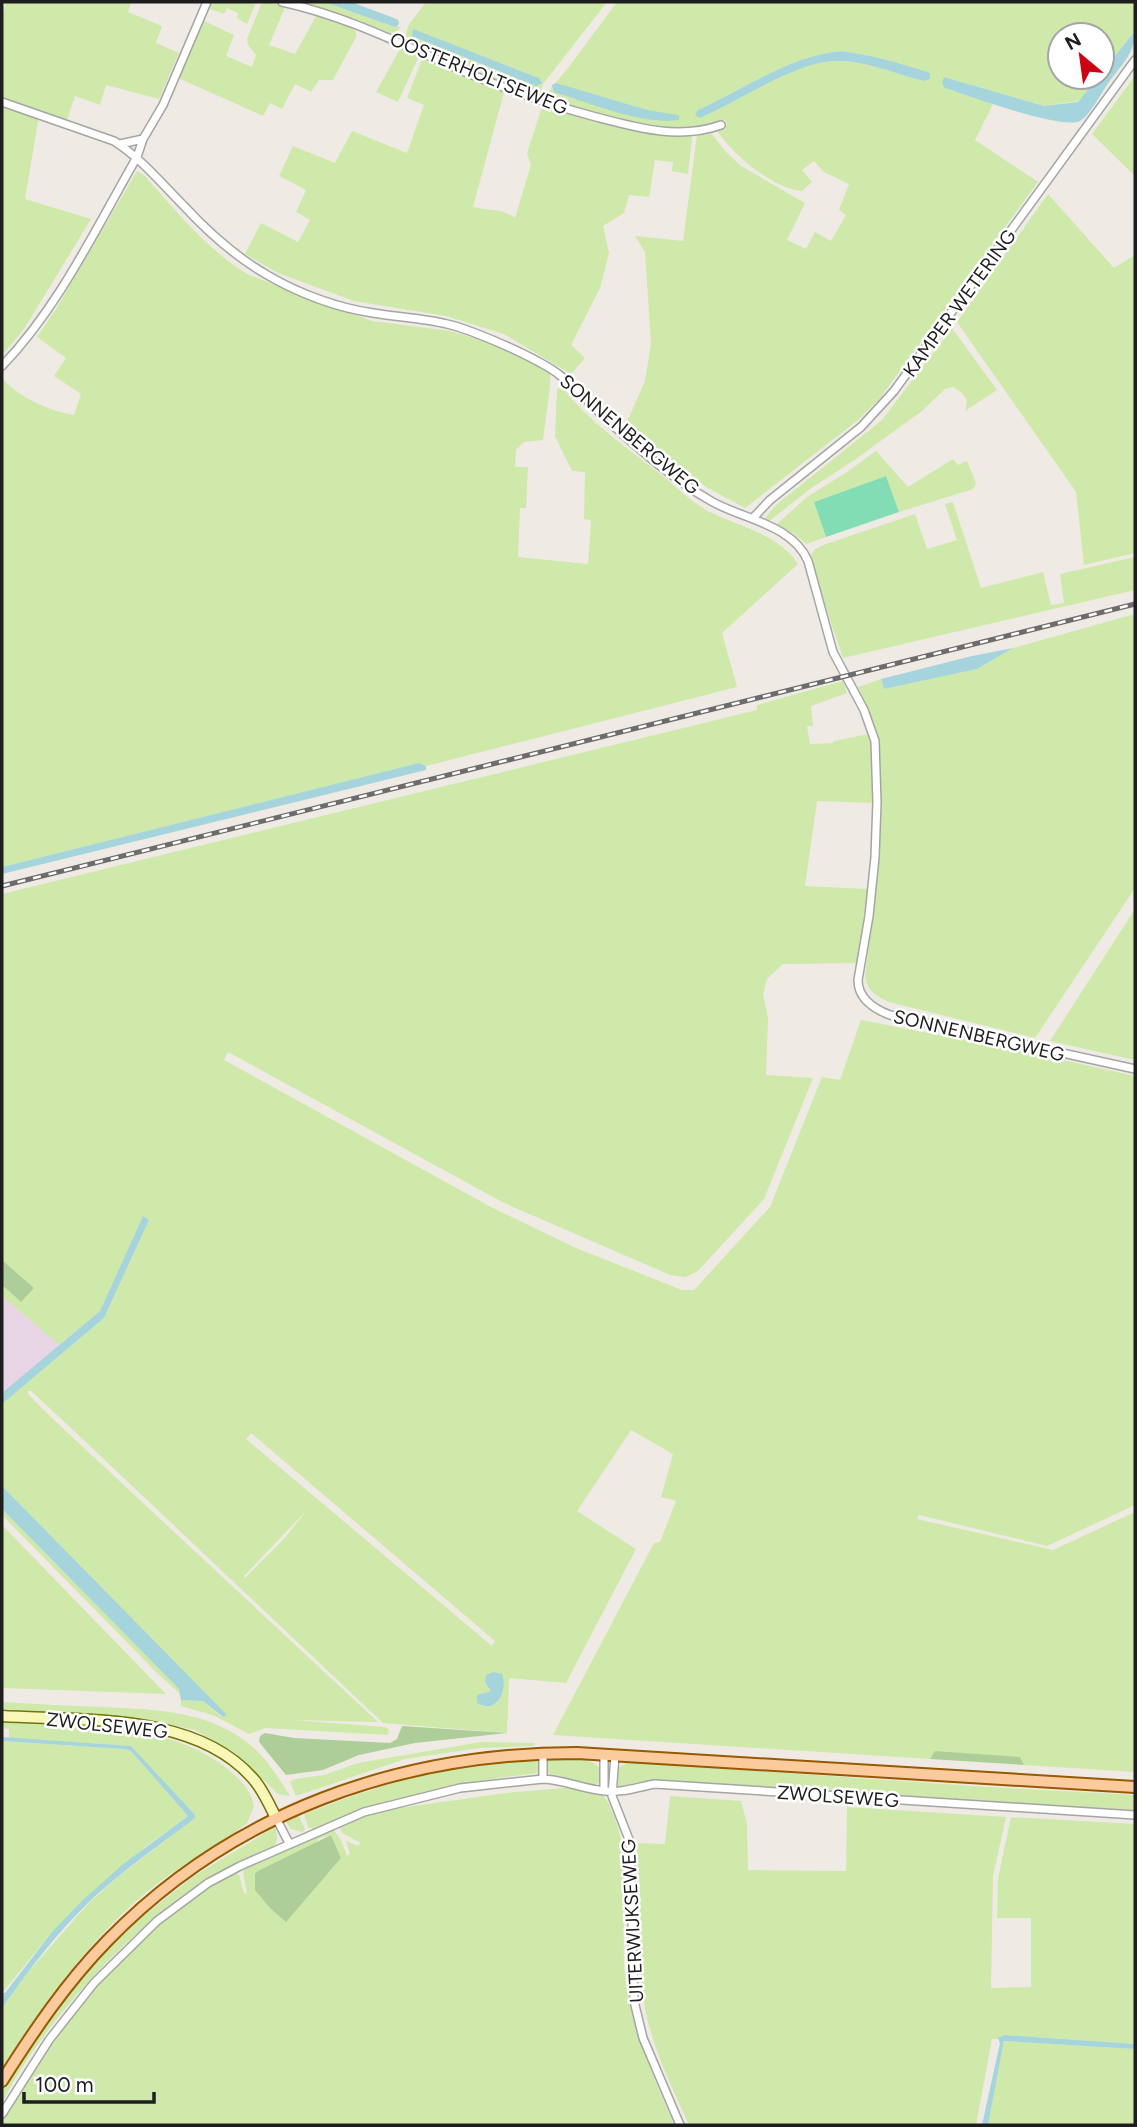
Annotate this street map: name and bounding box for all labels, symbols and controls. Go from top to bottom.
north arrow [1046,21,1116,91]
street label: OOSTERHOLTSEWEG [387,27,571,120]
text: N [1061,28,1085,55]
street label: KAMPER WETERING [898,225,1021,382]
street label: SONNENBERGWEG [555,369,704,499]
street label: SONNENBERGWEG [891,1005,1067,1066]
street label: ZWOLSEWEG [45,1708,169,1743]
street label: ZWOLSEWEG [776,1781,900,1812]
street label: UITERWIJKSEWEG [617,1839,648,2003]
scale bar [24,2060,154,2104]
text: 100 m [35,2072,94,2097]

